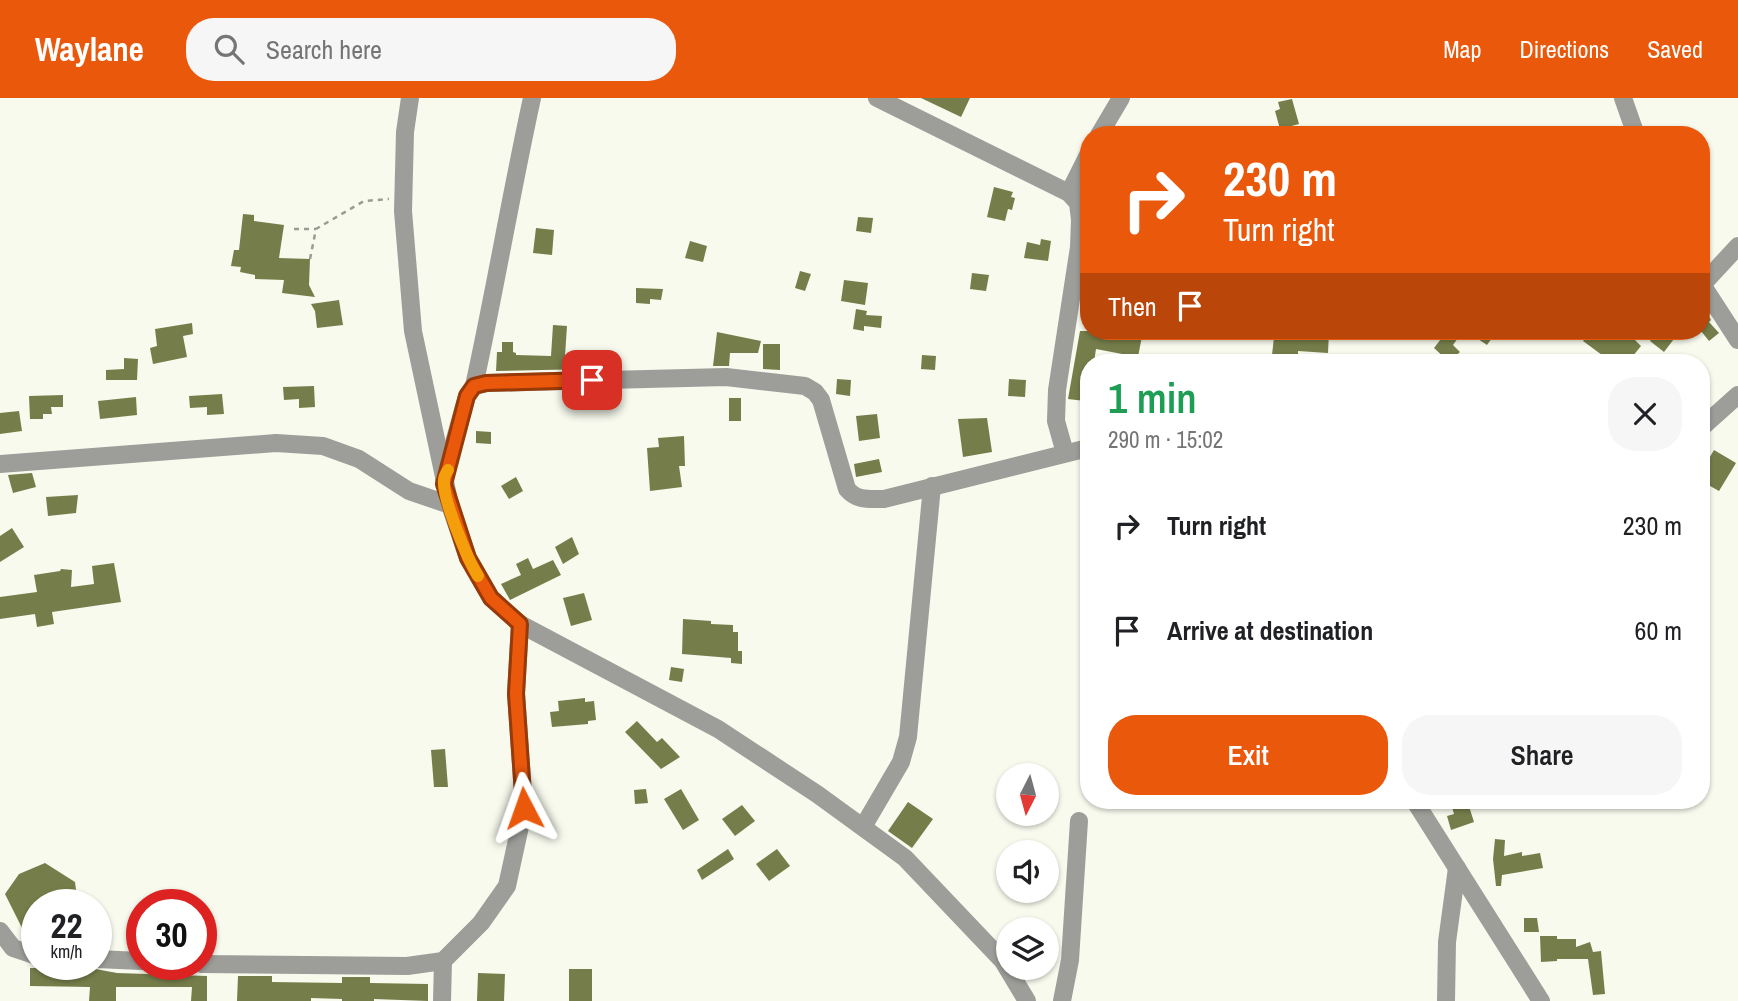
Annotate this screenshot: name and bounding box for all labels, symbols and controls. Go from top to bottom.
search box [186,18,676,81]
text: Waylane [35,27,144,71]
icon: search [210,30,248,68]
text: Search here [266,32,382,67]
text: Map [1443,33,1481,65]
text: Directions [1519,33,1609,65]
text: Saved [1647,33,1703,65]
text: 230 m [1223,145,1337,211]
icon: right [1108,154,1199,245]
text: Turn right [1223,208,1335,251]
icon: arrive [1171,287,1209,325]
text: Then [1108,289,1157,324]
pin [562,350,622,410]
icon: arrive [573,361,611,399]
text: 1 min [1108,370,1197,426]
button: close [1608,377,1682,451]
text: 290 m · 15:02 [1108,424,1223,455]
icon: right [1108,507,1146,545]
text: Turn right [1167,508,1266,543]
text: 230 m [1623,508,1682,543]
icon: arrive [1108,612,1146,650]
text: Arrive at destination [1167,613,1373,648]
text: 60 m [1635,613,1682,648]
button: Exit [1108,715,1388,795]
button: Share [1402,715,1682,795]
north arrow [996,763,1059,826]
map controls [996,763,1059,980]
position arrow [487,771,561,845]
button: sound [996,840,1059,903]
speed limit sign: 30 [126,889,217,980]
text: 22 [51,902,82,949]
button: layers [996,917,1059,980]
text: km/h [51,939,83,964]

